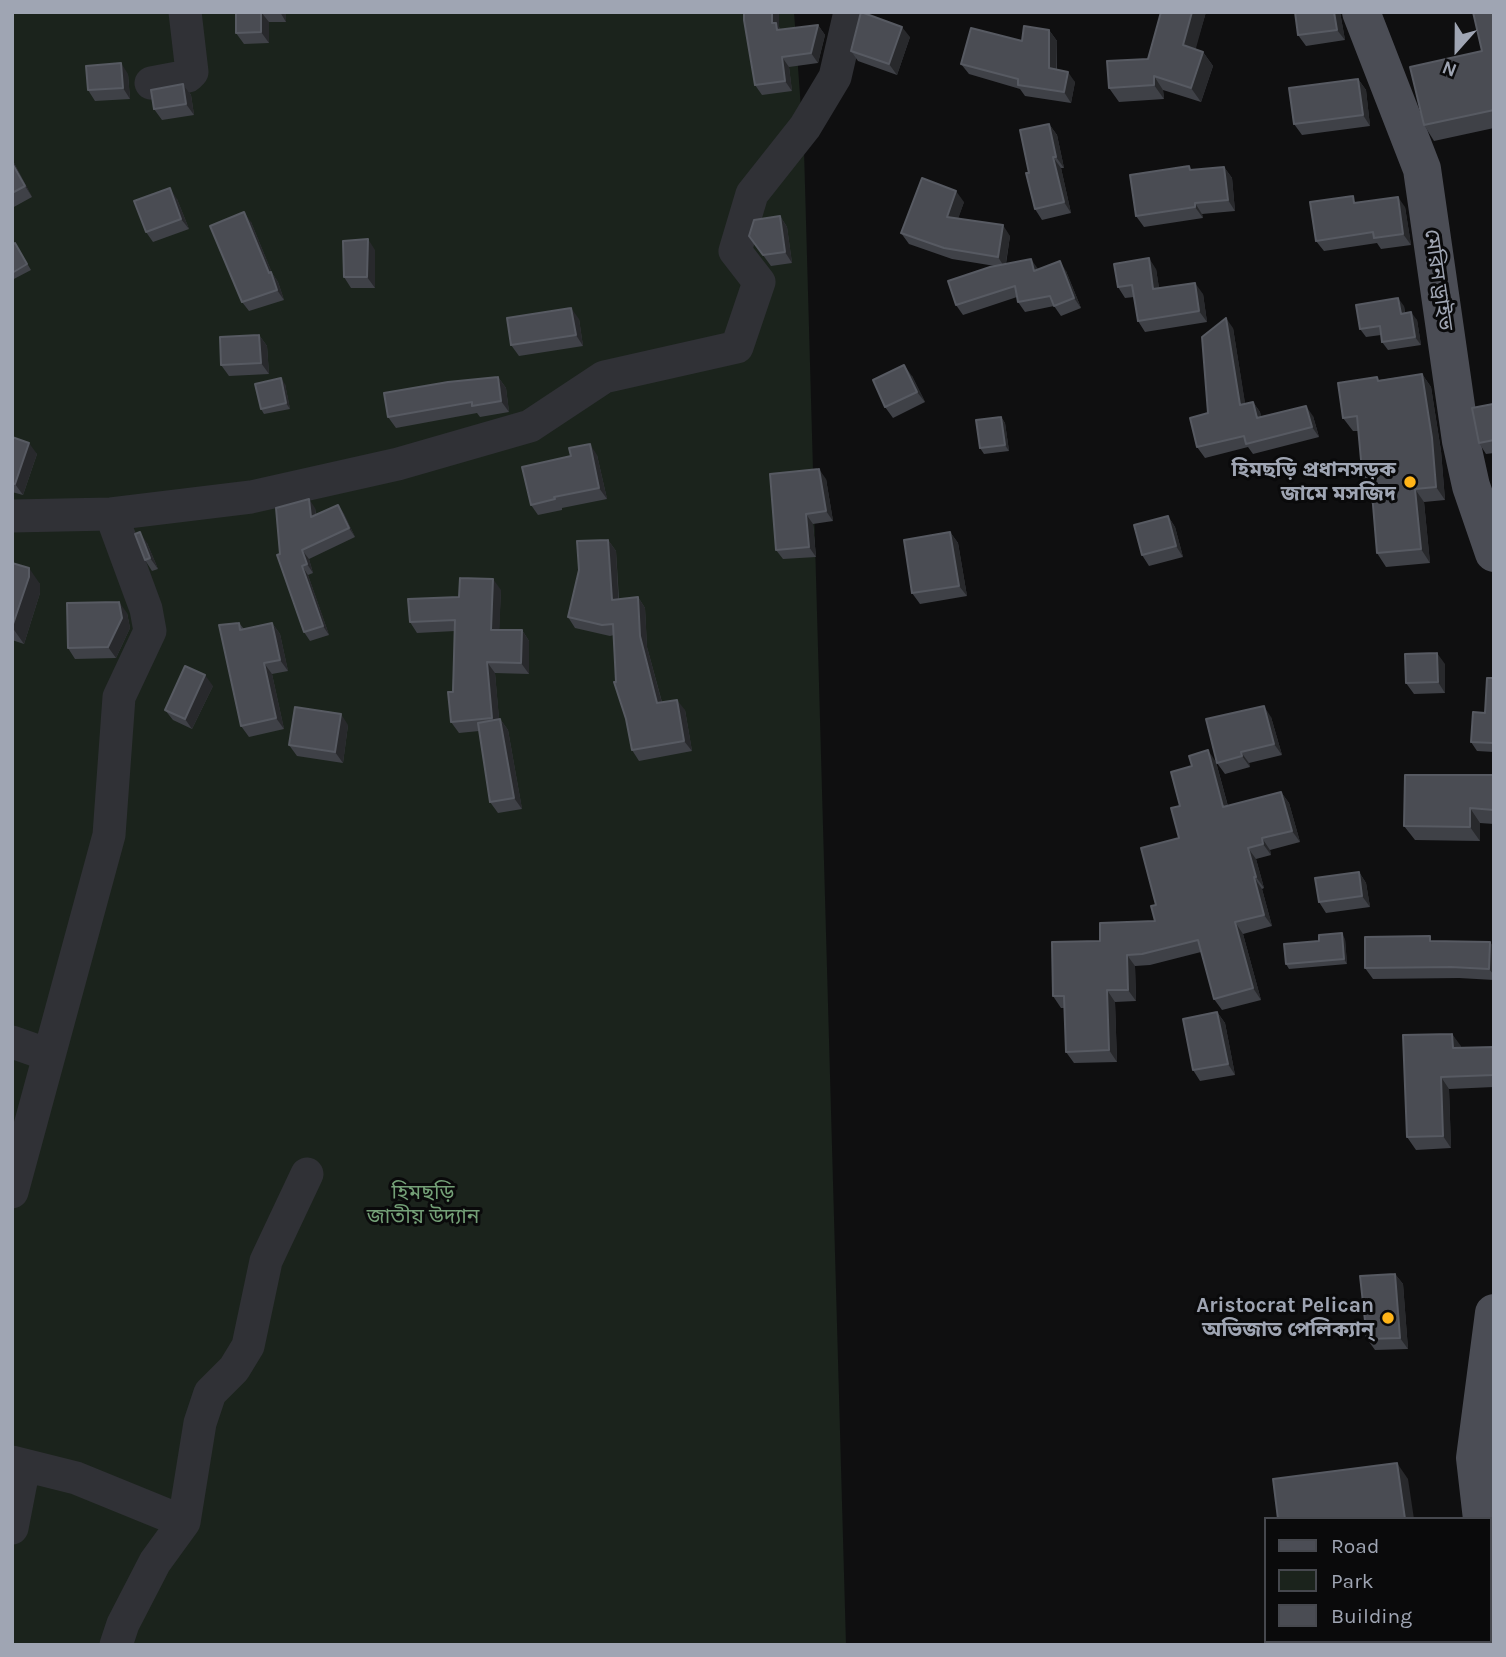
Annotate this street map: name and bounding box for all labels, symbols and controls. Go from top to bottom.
north arrow [1422,14,1492,84]
text: N [1439,56,1460,81]
street label: মেরিন ড্রাইভ [1418,228,1458,332]
place label: হিমছড়ি প্রধানসড়ক জামে মসজিদ [1231,457,1396,507]
marker: হিমছড়ি প্রধানসড়ক জামে মসজিদ [1402,474,1418,490]
park label: হিমছড়ি জাতীয় উদ্যান [367,1180,479,1230]
place label: Aristocrat Pelican অভিজাত পেলিক্যান্ [1196,1293,1374,1343]
marker: Aristocrat Pelican অভিজাত পেলিক্যান্ [1380,1310,1396,1326]
legend [1264,1517,1492,1643]
text: Road [1331,1534,1379,1558]
text: Park [1331,1569,1374,1593]
text: Building [1331,1604,1412,1628]

